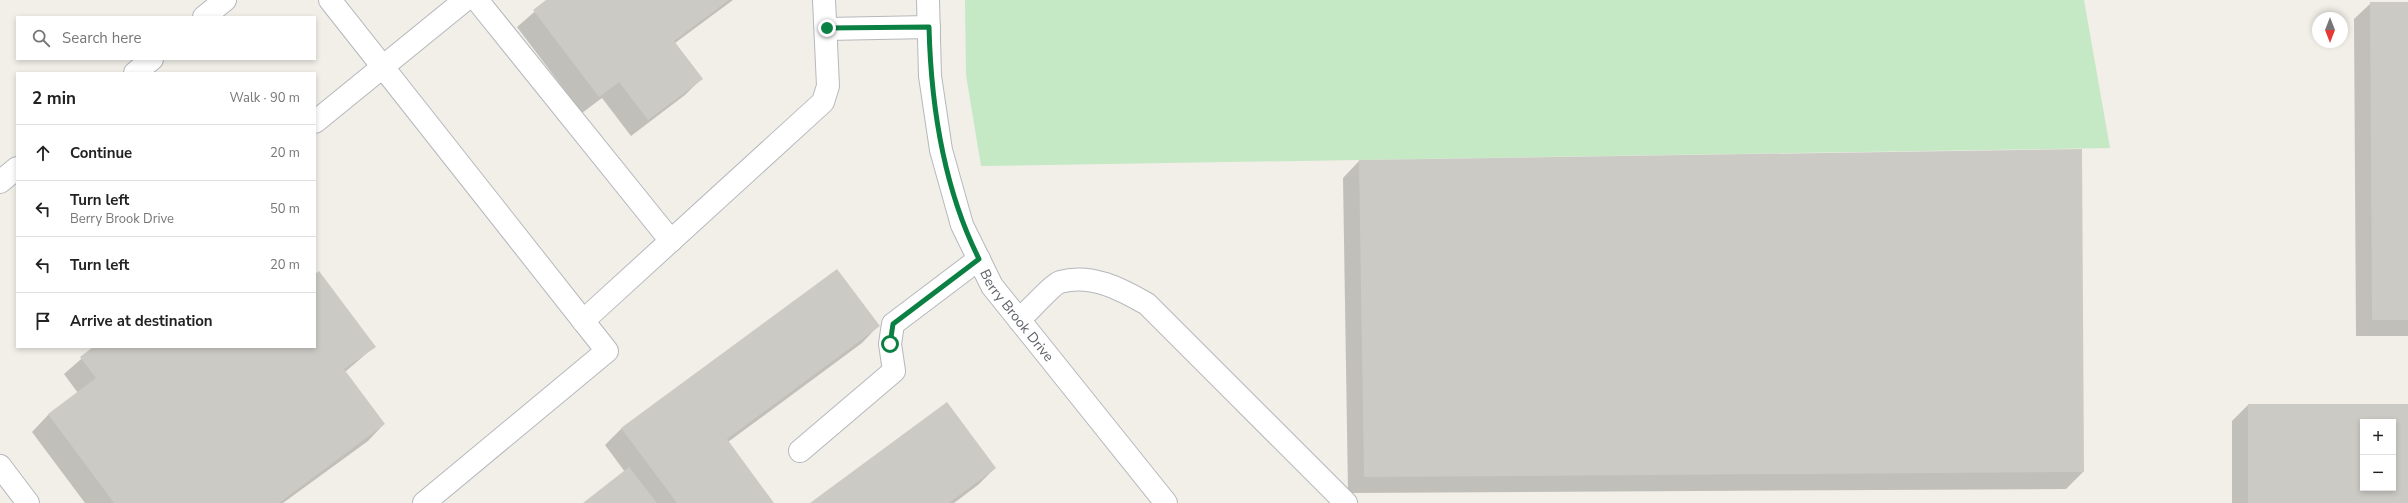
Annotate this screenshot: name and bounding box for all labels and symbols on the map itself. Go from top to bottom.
north arrow [2312,12,2348,48]
route end [818,19,836,37]
street label: Berry Brook Drive [976,266,1058,366]
route start [881,335,899,353]

